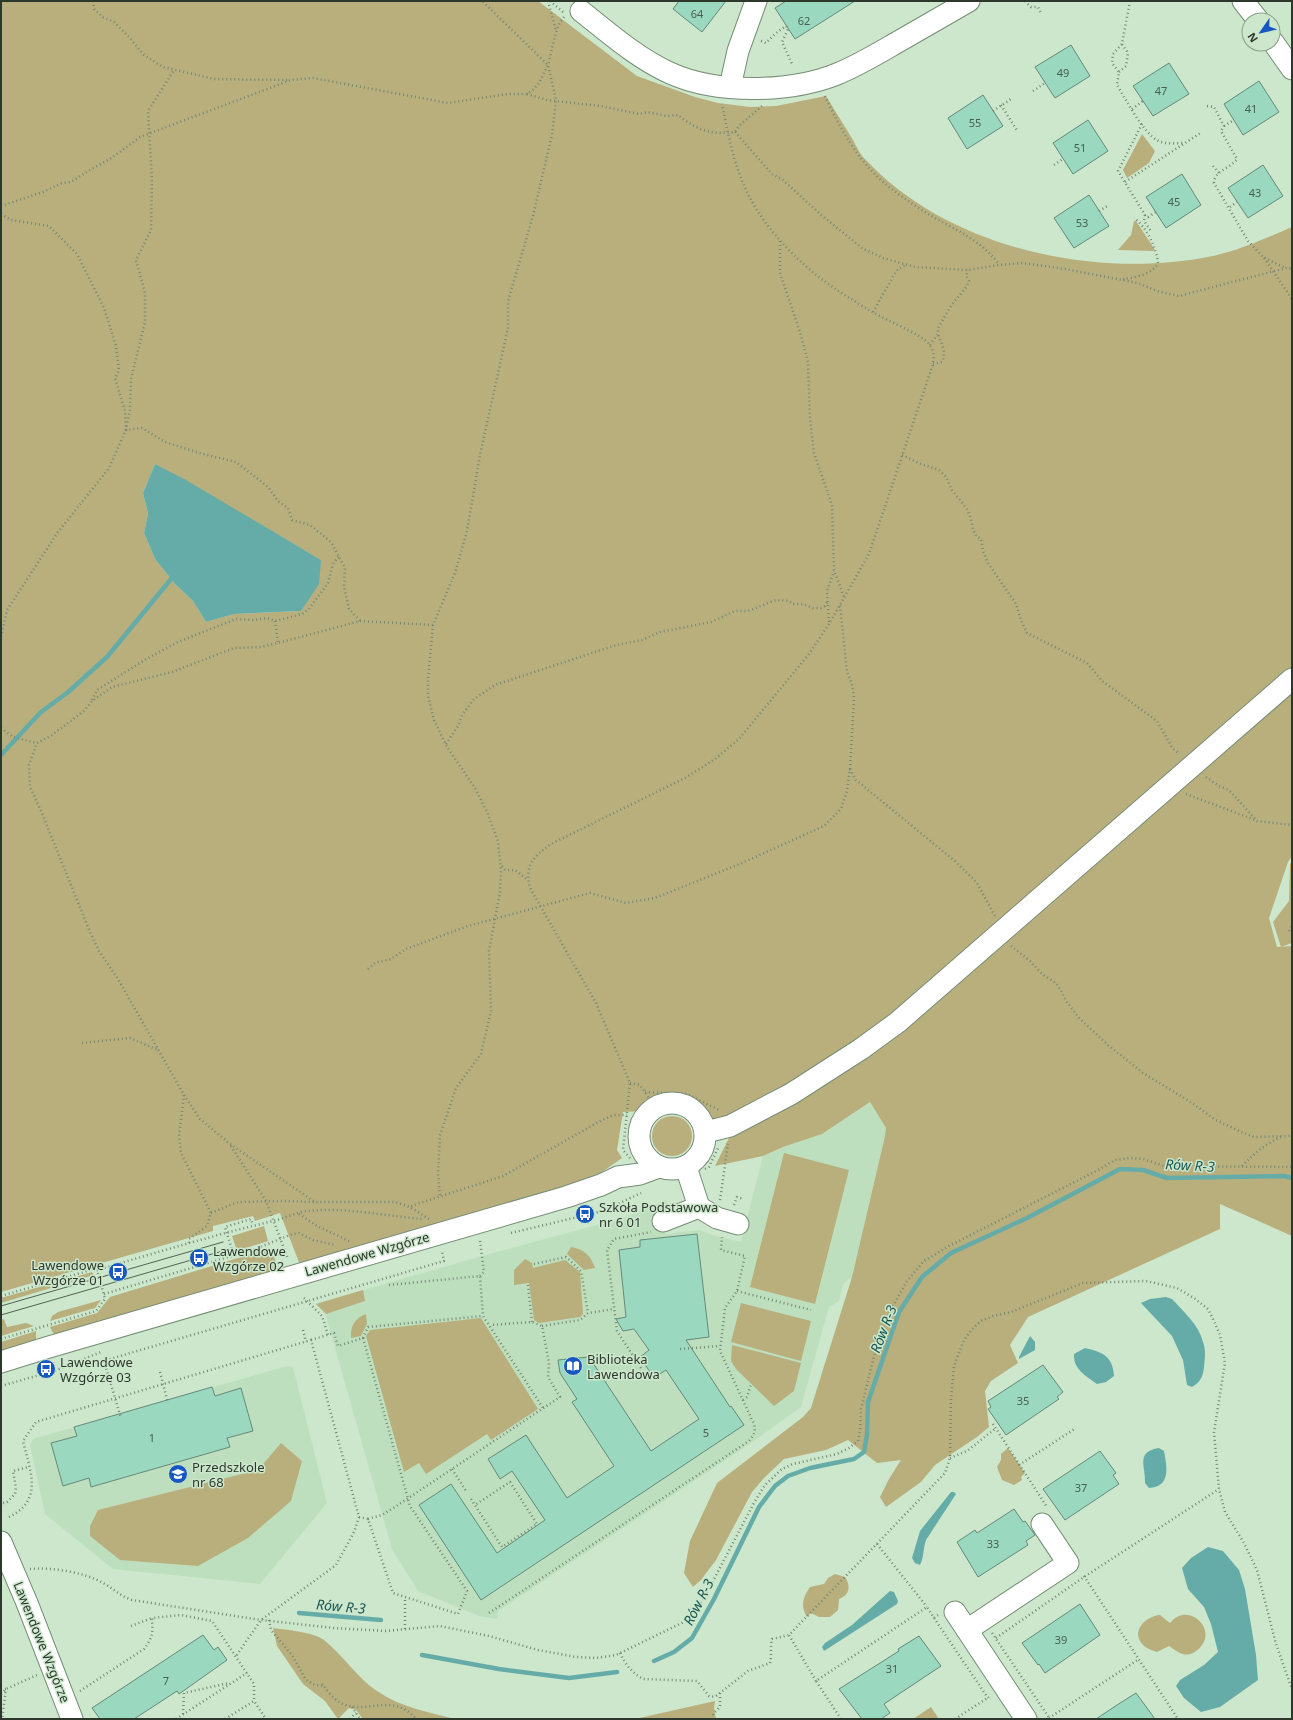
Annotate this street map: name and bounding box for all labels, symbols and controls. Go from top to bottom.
house number: 64 [691,6,704,21]
north arrow [1241,12,1281,52]
house number: 62 [798,13,810,28]
text: N [1244,30,1261,46]
house number: 49 [1057,65,1069,80]
house number: 47 [1155,83,1167,98]
house number: 41 [1245,101,1257,116]
house number: 55 [969,115,981,130]
house number: 51 [1074,140,1086,155]
house number: 43 [1249,185,1261,200]
house number: 45 [1168,194,1180,209]
house number: 53 [1076,215,1088,230]
water label: Rów R-3 [1165,1154,1215,1176]
place label: Szkoła Podstawowa nr 6 01 [599,1198,718,1231]
bus stop icon: Szkoła Podstawowa nr 6 01 [574,1203,596,1225]
street label: Lawendowe Wzgórze [302,1228,432,1280]
place label: Lawendowe Wzgórze 02 [213,1242,286,1275]
bus stop icon: Lawendowe Wzgórze 02 [188,1247,210,1269]
place label: Lawendowe Wzgórze 01 [31,1256,104,1289]
bus stop icon: Lawendowe Wzgórze 01 [107,1261,129,1283]
water label: Rów R-3 [865,1302,901,1356]
place label: Biblioteka Lawendowa [587,1350,660,1383]
place label: Lawendowe Wzgórze 03 [60,1353,133,1386]
library icon: Biblioteka Lawendowa [562,1355,584,1377]
bus stop icon: Lawendowe Wzgórze 03 [35,1358,57,1380]
house number: 35 [1017,1393,1029,1408]
house number: 5 [703,1425,709,1440]
house number: 1 [149,1430,155,1445]
place label: Przedszkole nr 68 [192,1458,265,1491]
school or university icon: Przedszkole nr 68 [167,1463,189,1485]
house number: 37 [1075,1480,1087,1495]
house number: 33 [987,1536,999,1551]
water label: Rów R-3 [678,1575,718,1628]
street label: Lawendowe Wzgórze [9,1579,75,1705]
water label: Rów R-3 [316,1594,367,1618]
house number: 39 [1055,1632,1067,1647]
house number: 31 [886,1661,898,1676]
house number: 7 [163,1673,169,1688]

